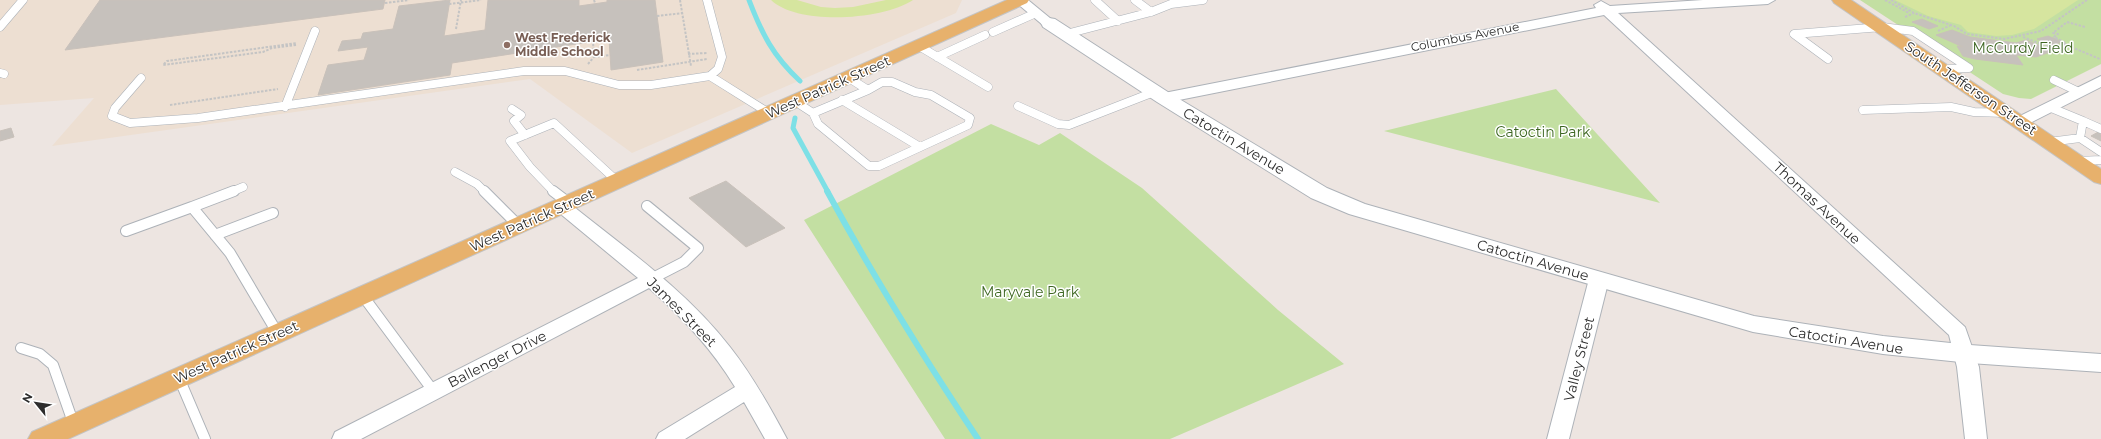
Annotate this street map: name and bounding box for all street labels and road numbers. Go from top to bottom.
street label: Columbus Avenue [1409,19,1520,54]
street label: South Jefferson Street [1901,37,2041,139]
street label: West Patrick Street [763,51,893,123]
street label: Catoctin Avenue [1180,103,1288,179]
street label: Thomas Avenue [1770,158,1864,248]
street label: West Patrick Street [467,184,597,256]
street label: Catoctin Avenue [1475,235,1591,285]
street label: James Street [643,273,721,351]
street label: Valley Street [1560,314,1598,403]
street label: West Patrick Street [171,316,301,388]
street label: Catoctin Avenue [1787,322,1905,358]
street label: Ballenger Drive [445,326,549,392]

